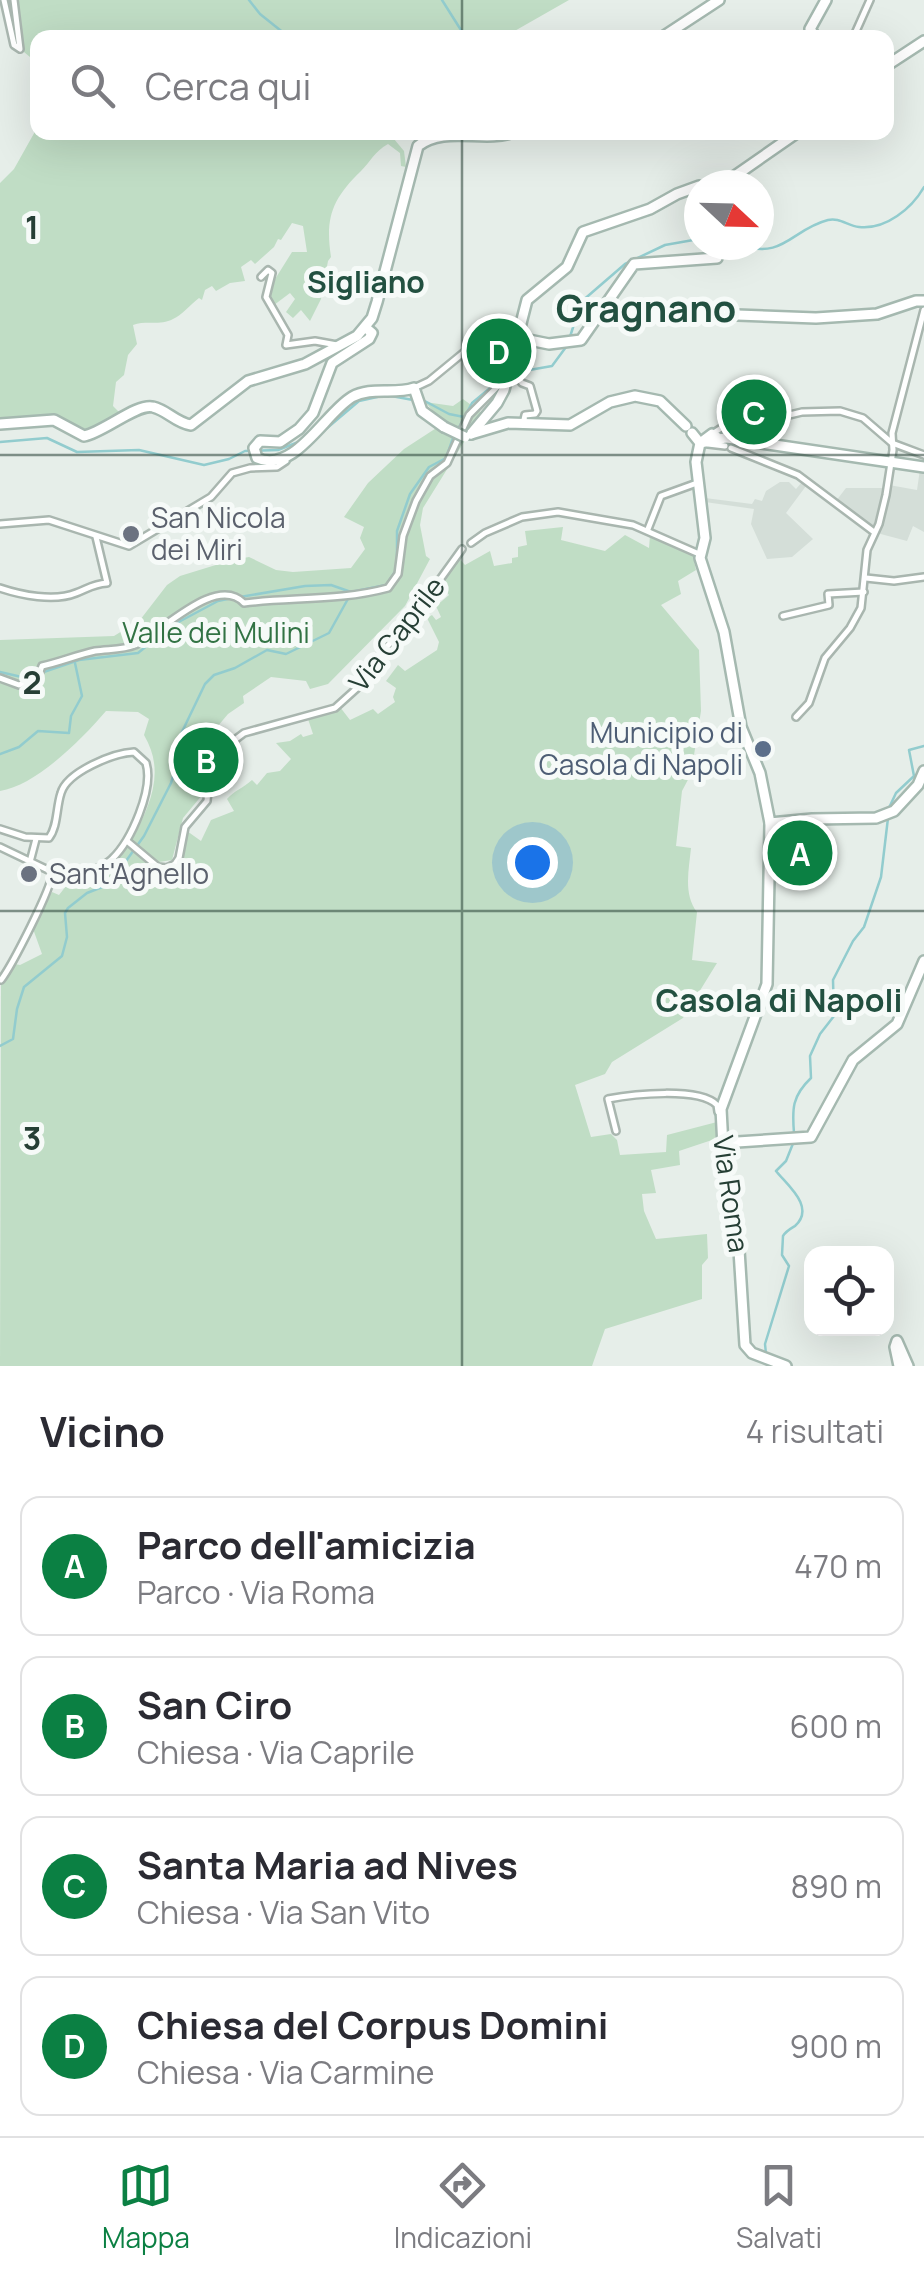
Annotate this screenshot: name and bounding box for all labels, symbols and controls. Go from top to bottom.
search box [30,30,894,140]
icon: search [65,58,120,113]
text: Cerca qui [145,59,311,111]
north arrow [684,170,774,260]
text: 1 [25,205,39,249]
district label: Sigliano [307,261,425,302]
district label: Gragnano [556,281,736,333]
pin: D [466,314,532,388]
pin: C [722,374,786,450]
place label: San Nicola dei Miri [151,498,285,568]
marker: San Nicola dei Miri [120,523,142,545]
street label: Via Caprile [339,568,453,699]
park label: Valle dei Mulini [122,613,310,651]
text: 2 [22,660,42,704]
place label: Municipio di Casola di Napoli [539,713,743,783]
pin: B [174,722,238,798]
marker: Municipio di Casola di Napoli [752,738,774,760]
pin: A [768,816,832,890]
your location [507,837,558,888]
place label: Sant'Agnello [49,854,209,892]
marker: Sant'Agnello [18,863,40,885]
district label: Casola di Napoli [656,978,902,1022]
text: 3 [23,1116,41,1160]
street label: Via Roma [705,1133,759,1255]
map controls [804,1246,894,1336]
button: locate [804,1246,894,1336]
text: Vicino [40,1402,165,1460]
text: 4 risultati [746,1409,884,1453]
text: Parco dell'amicizia [137,1518,476,1570]
text: A [64,1544,85,1588]
text: 470 m [794,1544,882,1588]
text: Parco · Via Roma [137,1570,375,1614]
text: San Ciro [137,1678,292,1730]
text: B [64,1704,85,1748]
text: 600 m [790,1704,882,1748]
text: Chiesa · Via Caprile [137,1730,415,1774]
text: Santa Maria ad Nives [137,1838,518,1890]
text: C [63,1864,86,1908]
text: 890 m [791,1864,882,1908]
text: Chiesa · Via San Vito [137,1890,430,1934]
text: Chiesa del Corpus Domini [137,1998,608,2050]
text: D [63,2024,86,2068]
text: 900 m [790,2024,882,2068]
text: Chiesa · Via Carmine [137,2050,434,2094]
tab: Mappa [102,2158,190,2256]
tab: Indicazioni [394,2158,532,2256]
tab: Salvati [736,2158,822,2256]

